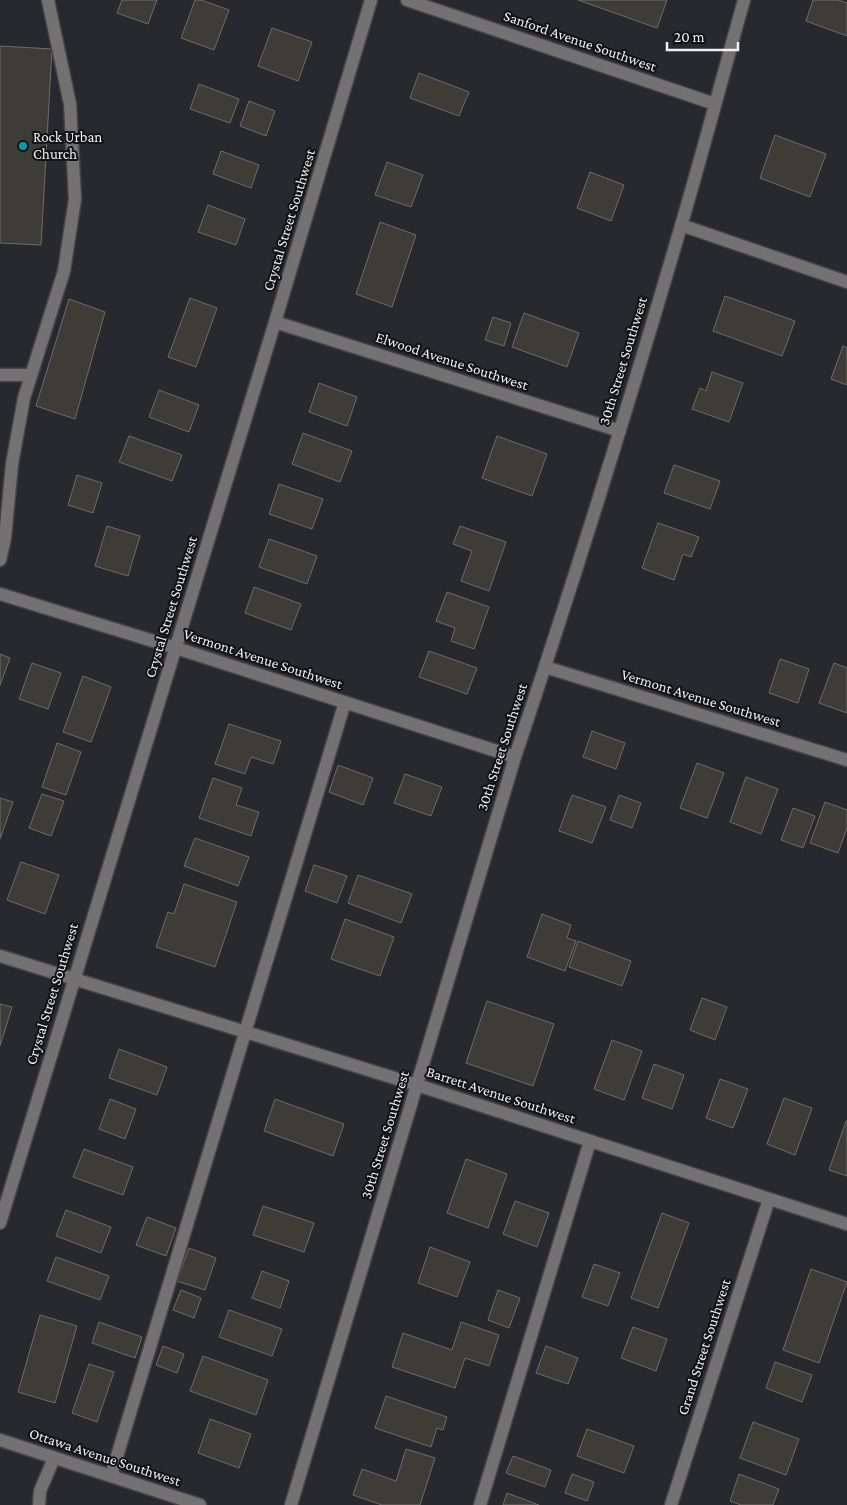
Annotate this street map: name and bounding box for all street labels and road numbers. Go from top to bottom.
street label: Sanford Avenue Southwest [502,7,659,75]
street label: Crystal Street Southwest [260,146,319,293]
street label: 30th Street Southwest [596,294,650,427]
street label: Elwood Avenue Southwest [374,329,531,394]
street label: Crystal Street Southwest [142,533,201,680]
street label: Vermont Avenue Southwest [182,626,345,693]
street label: Vermont Avenue Southwest [619,666,784,730]
street label: 30th Street Southwest [474,680,530,813]
street label: Crystal Street Southwest [23,920,82,1067]
street label: Barrett Avenue Southwest [425,1063,578,1127]
street label: 30th Street Southwest [358,1068,412,1201]
street label: Grand Street Southwest [674,1276,734,1417]
street label: Ottawa Avenue Southwest [27,1425,184,1489]

